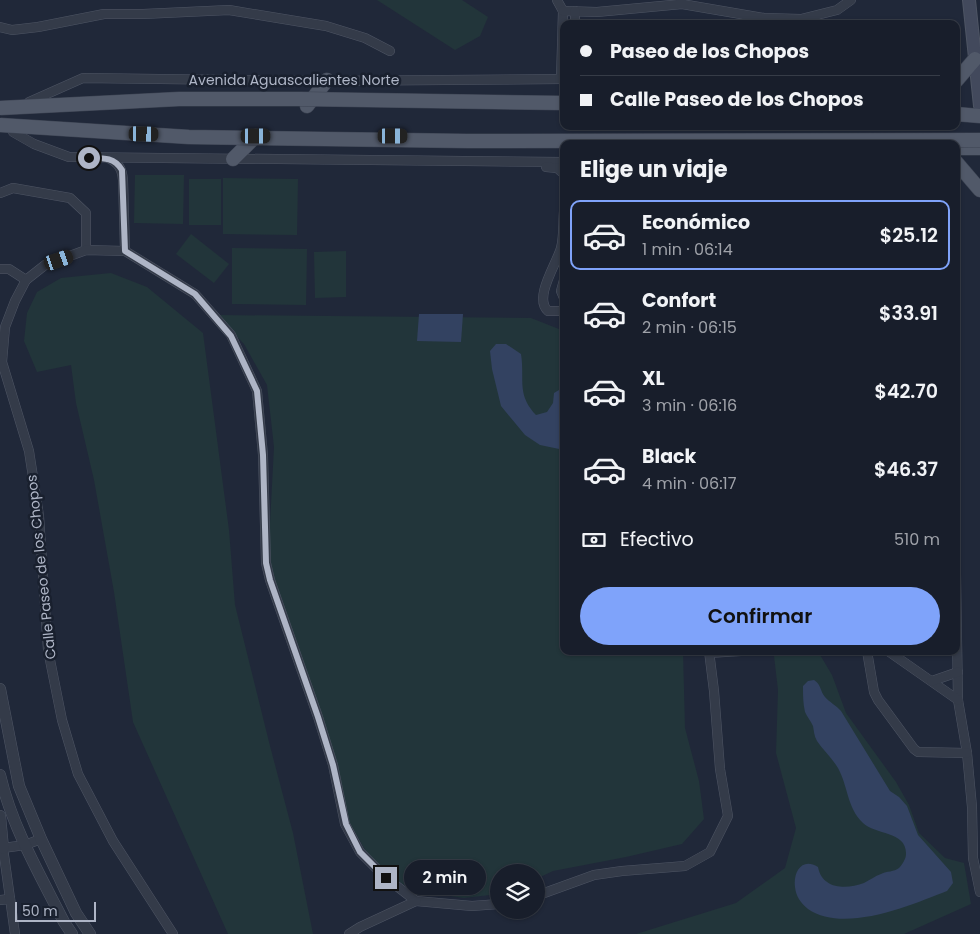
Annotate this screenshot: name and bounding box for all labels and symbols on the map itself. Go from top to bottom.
street label: Avenida Aguascalientes Norte [189,70,400,90]
car [128,126,159,142]
car [241,129,271,144]
car [378,129,408,144]
route start [78,147,100,169]
car [42,248,75,272]
street label: Calle Paseo de los Chopos [21,474,61,660]
callout: 2 min [404,860,486,896]
route end [375,867,397,889]
scale bar [15,899,96,922]

